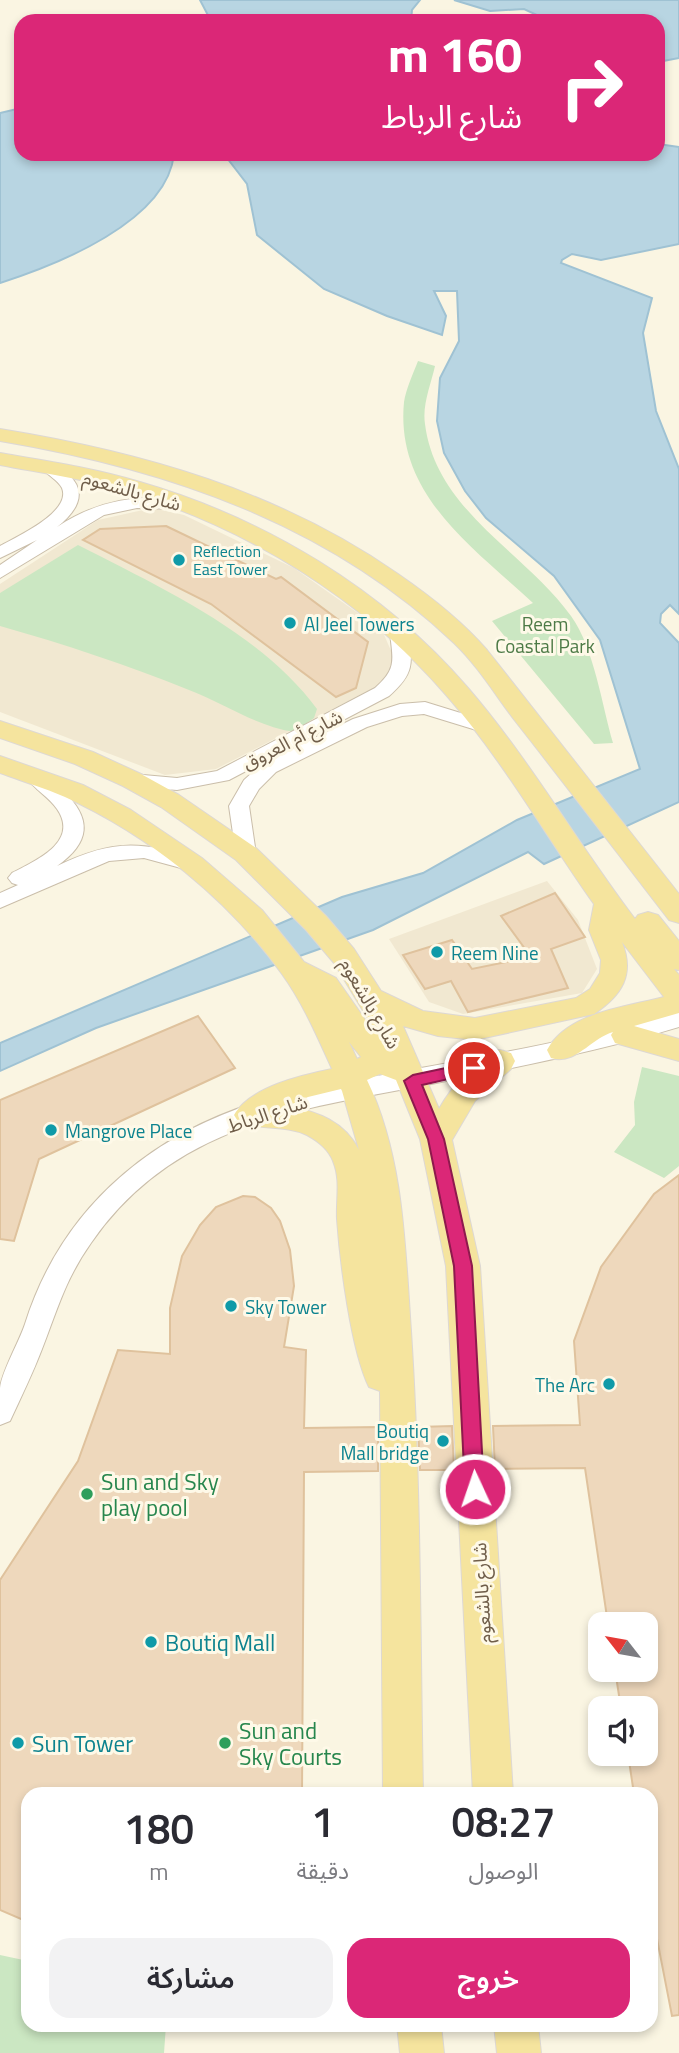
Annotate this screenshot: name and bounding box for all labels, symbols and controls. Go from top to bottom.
text: 160 m [388,16,522,91]
icon: right [546,42,637,133]
text: شارع الرباط [382,92,522,140]
street label: شارع بالشعوم [79,462,185,519]
place label: Reflection East Tower [193,539,268,581]
marker: Reflection East Tower [171,552,187,568]
place label: Al Jeel Towers [304,609,415,638]
park label: Reem Coastal Park [495,609,595,660]
marker: Al Jeel Towers [282,615,298,631]
street label: شارع أم العروق [237,701,348,778]
place label: Reem Nine [451,938,539,967]
marker: Reem Nine [429,944,445,960]
street label: شارع بالشعوم [332,952,409,1054]
pin [444,1038,504,1098]
icon: arrive [455,1049,493,1087]
street label: شارع الرباط [223,1086,311,1140]
place label: Mangrove Place [65,1116,192,1145]
marker: Mangrove Place [43,1122,59,1138]
place label: Sky Tower [245,1292,327,1321]
marker: Sky Tower [223,1298,239,1314]
place label: The Arc [535,1370,595,1399]
marker: The Arc [601,1376,617,1392]
place label: Boutiq Mall bridge [340,1416,429,1467]
marker: Boutiq Mall bridge [435,1433,451,1449]
position arrow [438,1452,512,1526]
place label: Sun and Sky play pool [101,1464,219,1525]
marker: Sun and Sky play pool [79,1486,95,1502]
street label: شارع بالشعوم [464,1542,499,1644]
north arrow [588,1612,658,1682]
map controls [588,1612,658,1766]
place label: Boutiq Mall [165,1625,275,1660]
marker: Boutiq Mall [143,1634,159,1650]
button: sound [588,1696,658,1766]
place label: Sun and Sky Courts [239,1713,342,1774]
place label: Sun Tower [32,1726,133,1761]
marker: Sun Tower [10,1735,26,1751]
marker: Sun and Sky Courts [217,1735,233,1751]
text: 1 [311,1789,335,1853]
text: 08:27 [451,1789,556,1853]
text: 180 [124,1796,194,1860]
text: دقيقة [297,1853,349,1888]
text: الوصول [469,1853,538,1888]
text: m [149,1854,168,1889]
button: مشاركة [49,1938,333,2018]
button: خروج [347,1938,630,2018]

